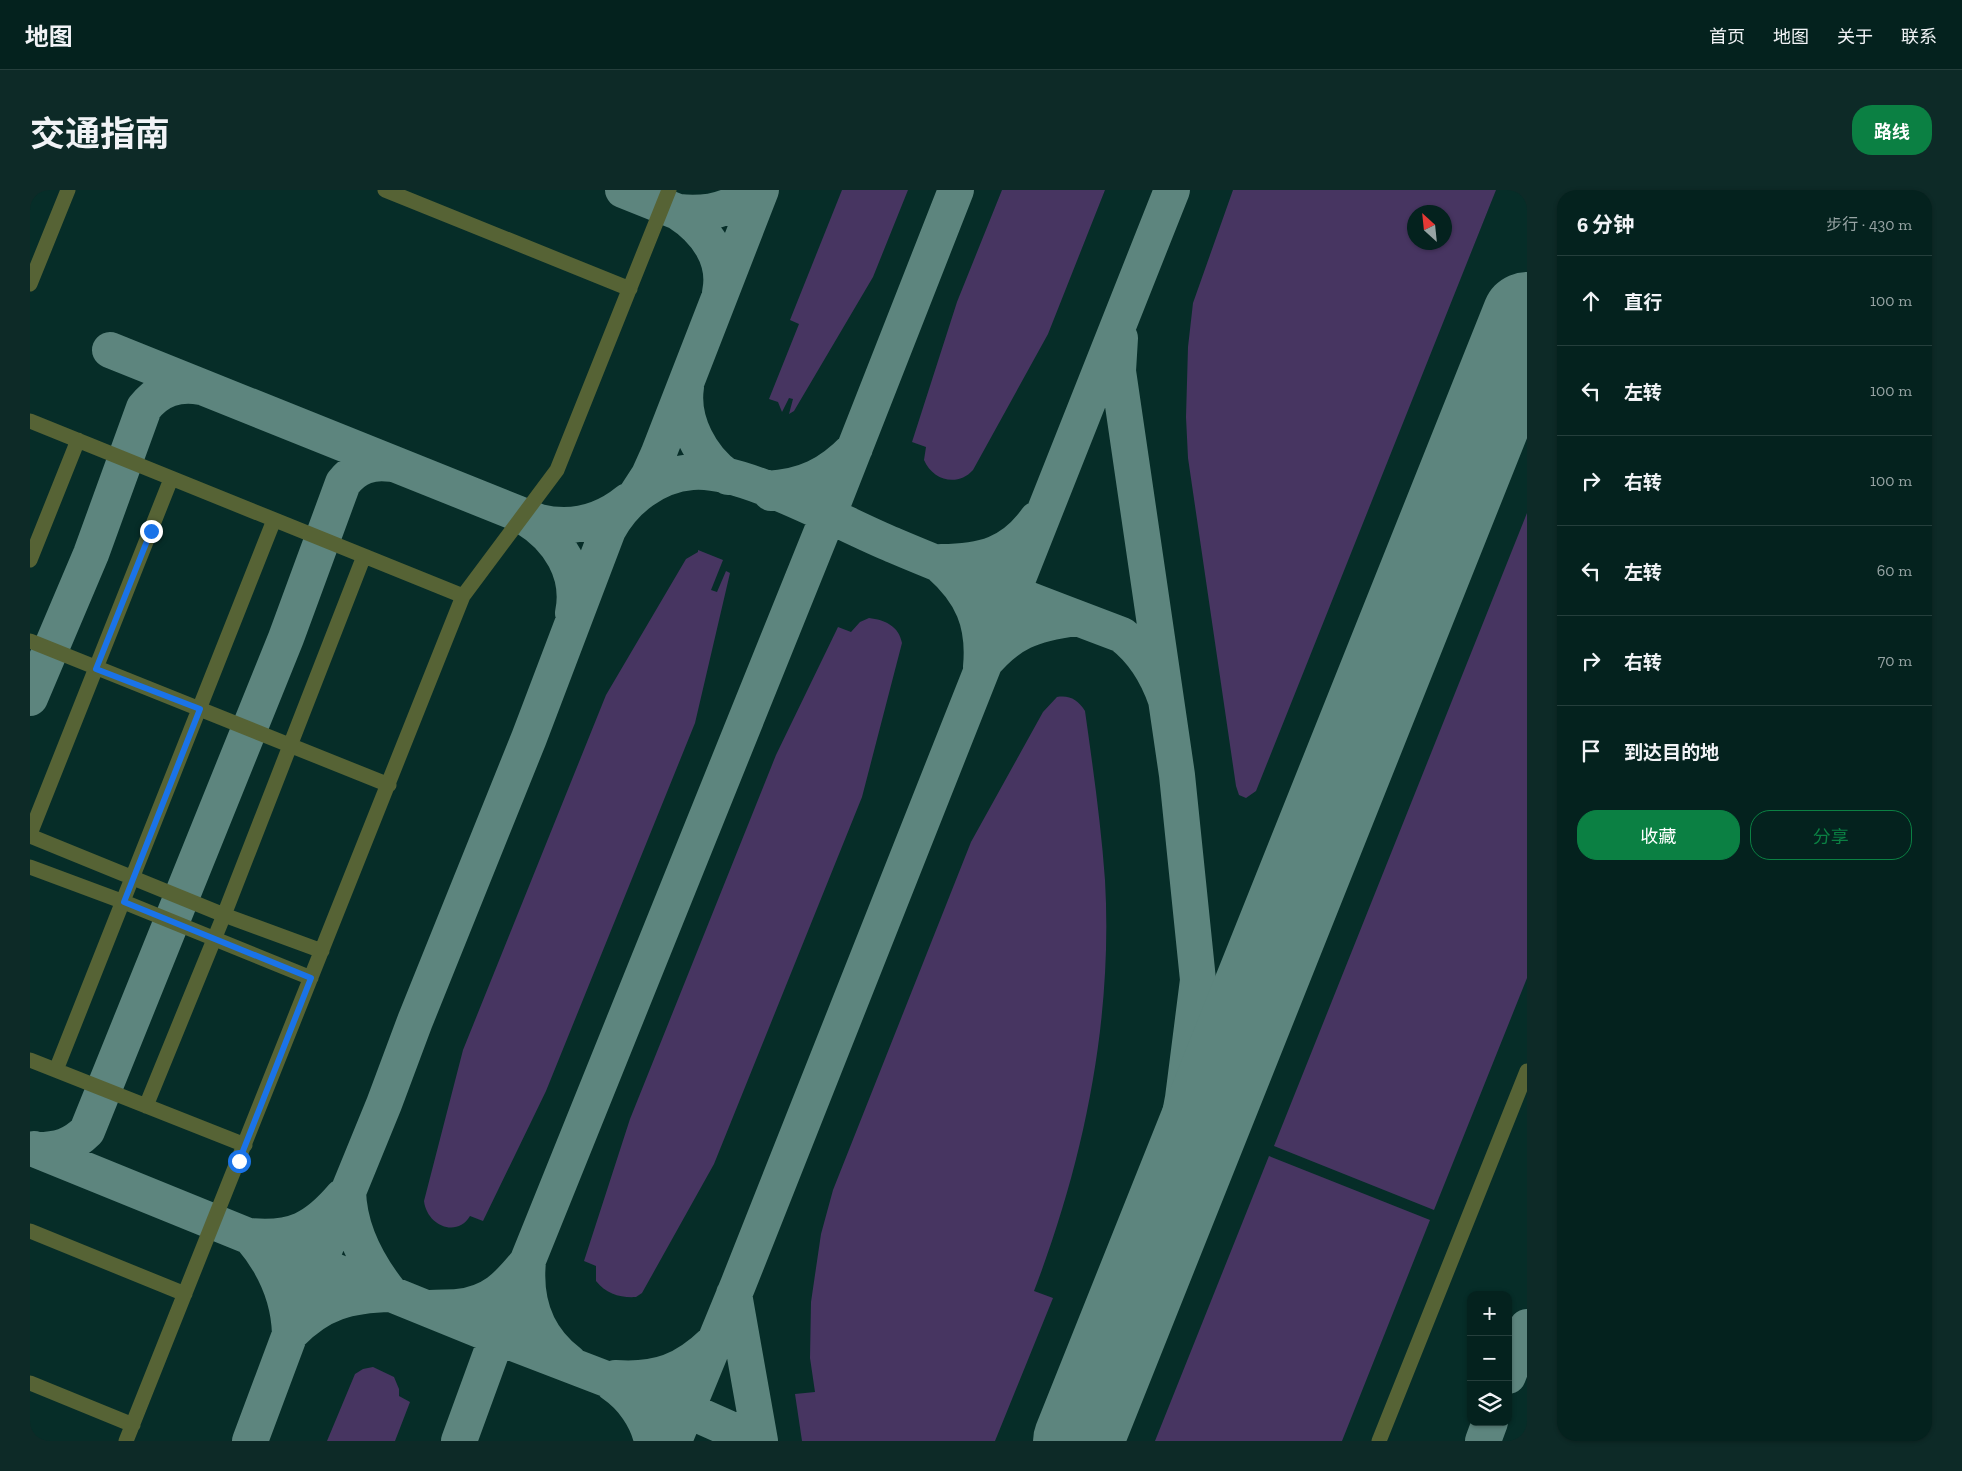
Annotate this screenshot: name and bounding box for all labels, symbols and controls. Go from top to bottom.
text: 地图 [25,22,73,51]
text: 首页 [1709,26,1745,48]
text: 地图 [1773,26,1809,48]
text: 关于 [1837,26,1873,48]
text: 联系 [1901,26,1937,48]
button: 路线 [1852,105,1932,155]
text: 交通指南 [30,113,170,155]
north arrow [1407,205,1452,250]
text: 6 分钟 [1577,212,1634,237]
text: 步行 · 430 m [1826,215,1912,234]
icon: ahead [1577,287,1605,315]
text: 直行 [1624,291,1662,314]
text: 100 m [1870,291,1912,310]
icon: left [1577,377,1605,405]
text: 左转 [1624,381,1662,404]
text: 100 m [1870,381,1912,400]
icon: right [1577,467,1605,495]
text: 右转 [1624,471,1662,494]
text: 100 m [1870,471,1912,490]
route end [140,520,163,543]
icon: left [1577,557,1605,585]
text: 左转 [1624,561,1662,584]
text: 60 m [1877,561,1912,580]
icon: right [1577,647,1605,675]
text: 右转 [1624,651,1662,674]
text: 70 m [1878,651,1912,670]
icon: arrive [1577,737,1605,765]
text: 到达目的地 [1624,741,1719,764]
button: 收藏 [1577,810,1740,860]
button: 分享 [1750,810,1912,860]
route start [228,1150,251,1173]
map controls [1467,1291,1512,1426]
button: + [1467,1291,1512,1336]
button: − [1467,1336,1512,1381]
button: layers [1467,1381,1512,1426]

